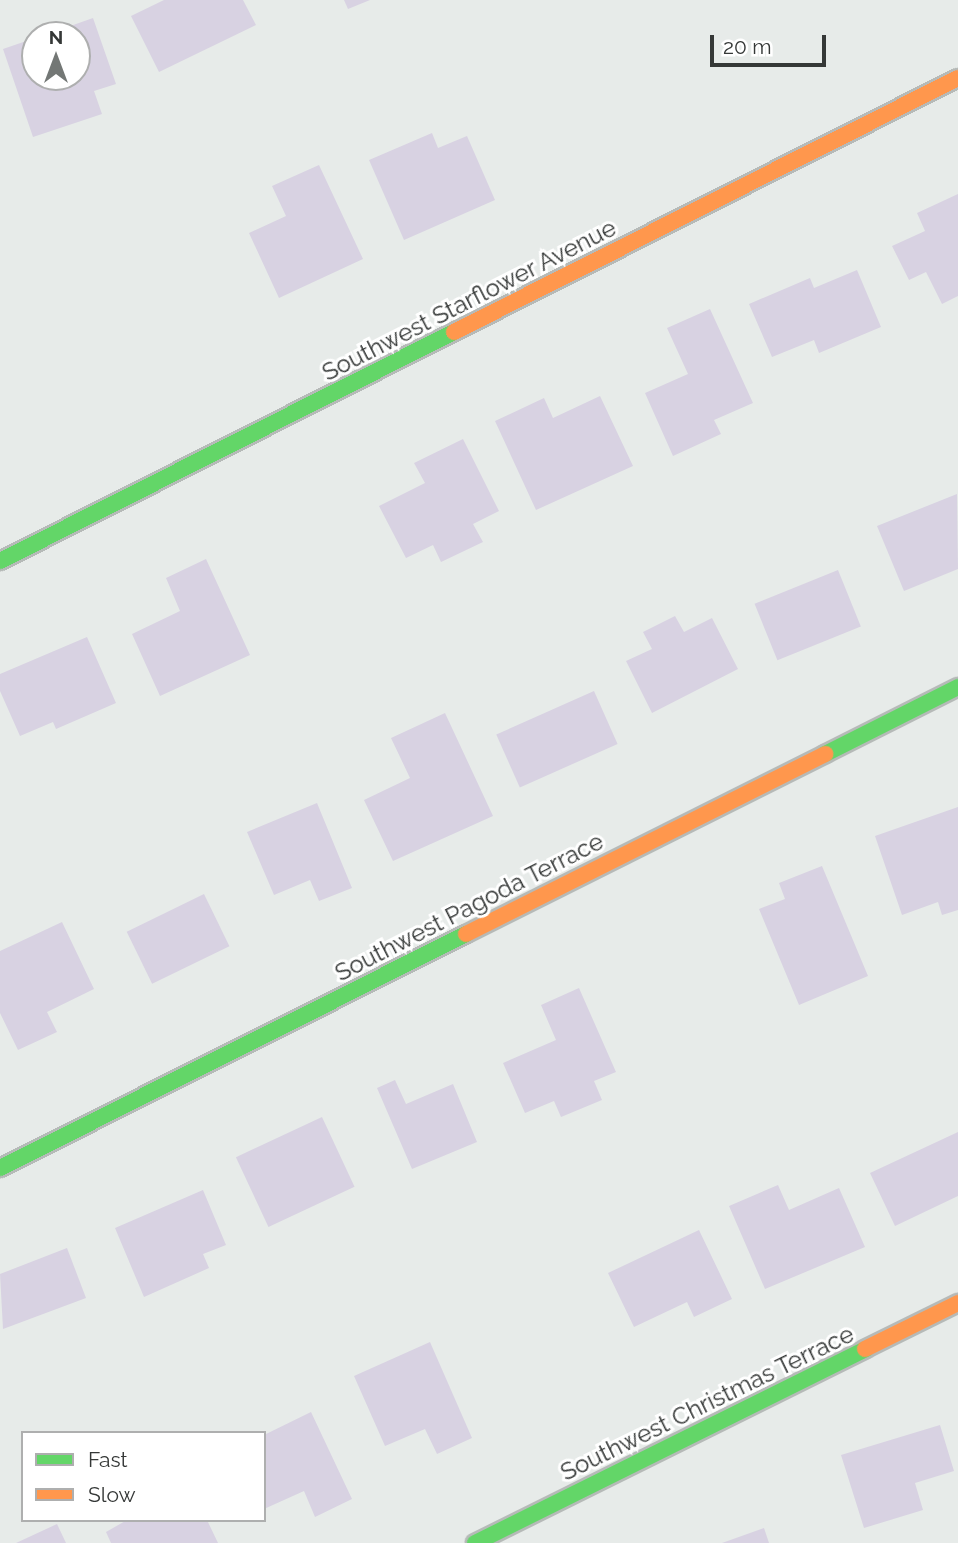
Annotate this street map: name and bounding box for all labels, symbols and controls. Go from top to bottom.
north arrow [21,21,91,91]
scale bar [713,21,828,65]
text: N [49,26,63,48]
text: 20 m [723,34,771,59]
street label: Southwest Starflower Avenue [317,213,621,387]
street label: Southwest Pagoda Terrace [330,827,608,987]
street label: Southwest Christmas Terrace [555,1319,859,1487]
legend [21,1431,266,1522]
text: Fast [88,1447,128,1472]
text: Slow [88,1482,136,1507]

